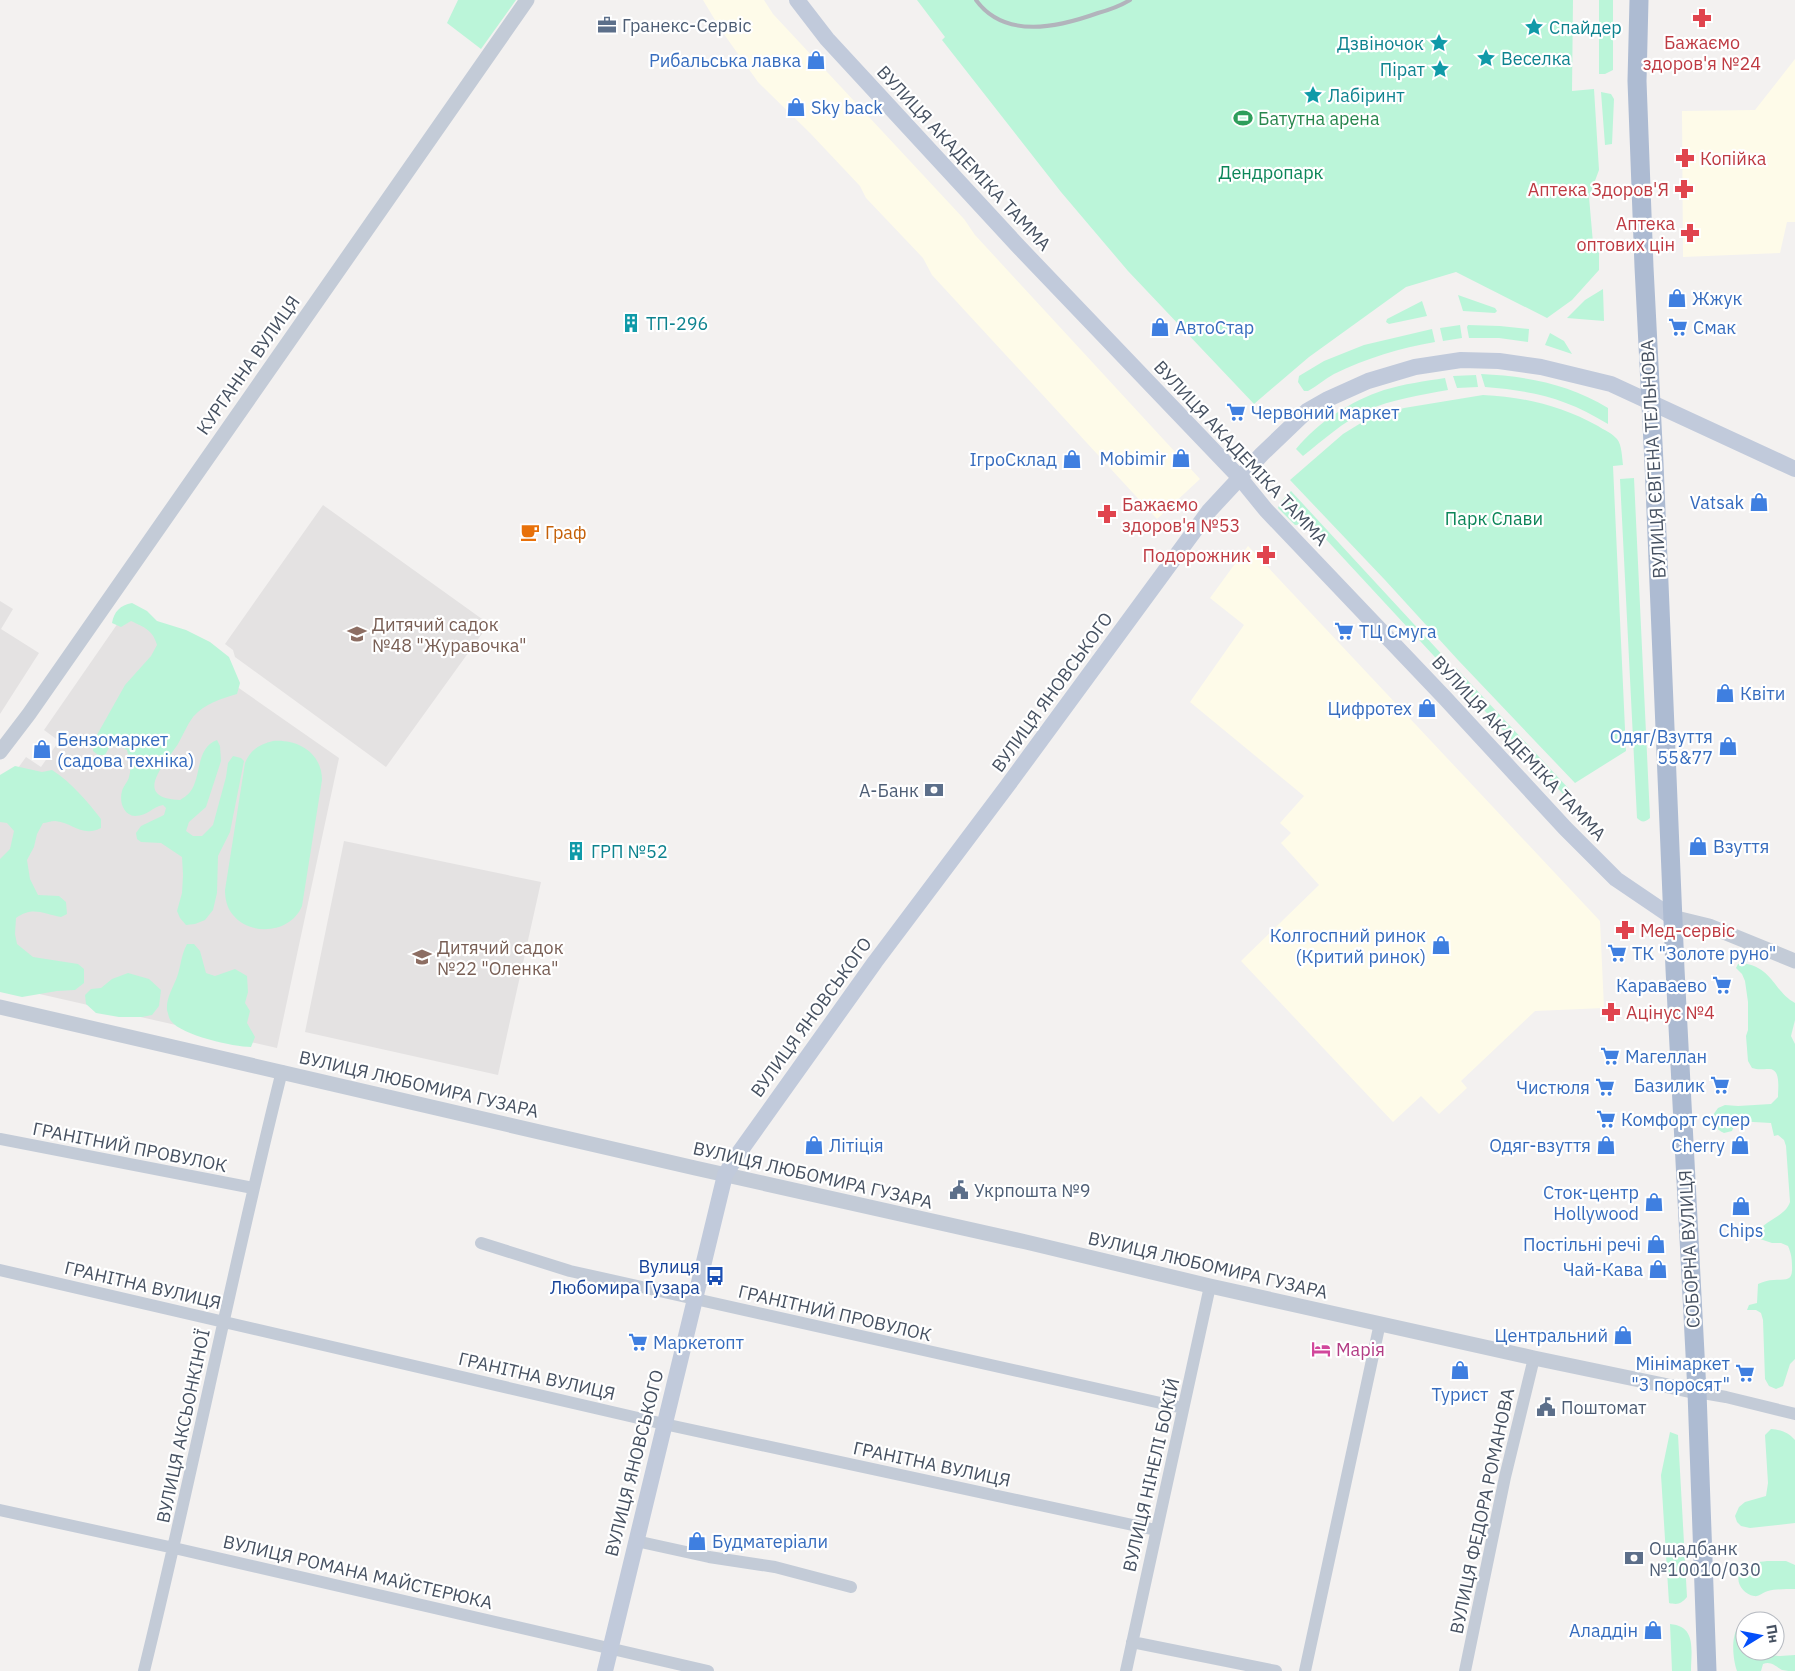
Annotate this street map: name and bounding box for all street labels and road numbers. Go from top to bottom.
street label: ВУЛИЦЯ АКАДЕМІКА ТАММА [872,61,1056,256]
street label: КУРГАННА ВУЛИЦЯ [191,291,305,439]
street label: ВУЛИЦЯ ЄВГЕНА ТЕЛЬНОВА [1635,338,1671,579]
street label: ВУЛИЦЯ АКАДЕМІКА ТАММА [1149,356,1333,551]
street label: ВУЛИЦЯ ЯНОВСЬКОГО [986,608,1118,776]
street label: ВУЛИЦЯ АКАДЕМІКА ТАММА [1427,651,1611,846]
street label: ВУЛИЦЯ ЯНОВСЬКОГО [745,933,877,1101]
street label: ВУЛИЦЯ ЛЮБОМИРА ГУЗАРА [297,1045,542,1123]
street label: ГРАНІТНИЙ ПРОВУЛОК [31,1117,229,1177]
street label: ВУЛИЦЯ ЛЮБОМИРА ГУЗАРА [691,1136,936,1214]
street label: СОБОРНА ВУЛИЦЯ [1673,1169,1705,1329]
street label: ВУЛИЦЯ ЛЮБОМИРА ГУЗАРА [1086,1226,1331,1304]
street label: ГРАНІТНА ВУЛИЦЯ [62,1256,224,1314]
street label: ГРАНІТНИЙ ПРОВУЛОК [736,1280,934,1346]
street label: ВУЛИЦЯ АКСЬОНКІНОЇ [151,1327,215,1525]
street label: ГРАНІТНА ВУЛИЦЯ [456,1347,618,1405]
street label: ВУЛИЦЯ ЯНОВСЬКОГО [600,1367,668,1559]
street label: ВУЛИЦЯ НІНЕЛІ БОКІЙ [1118,1376,1184,1574]
street label: ВУЛИЦЯ ФЕДОРА РОМАНОВА [1445,1386,1519,1636]
street label: ГРАНІТНА ВУЛИЦЯ [851,1436,1013,1492]
street label: ВУЛИЦЯ РОМАНА МАЙСТЕРЮКА [221,1530,495,1614]

